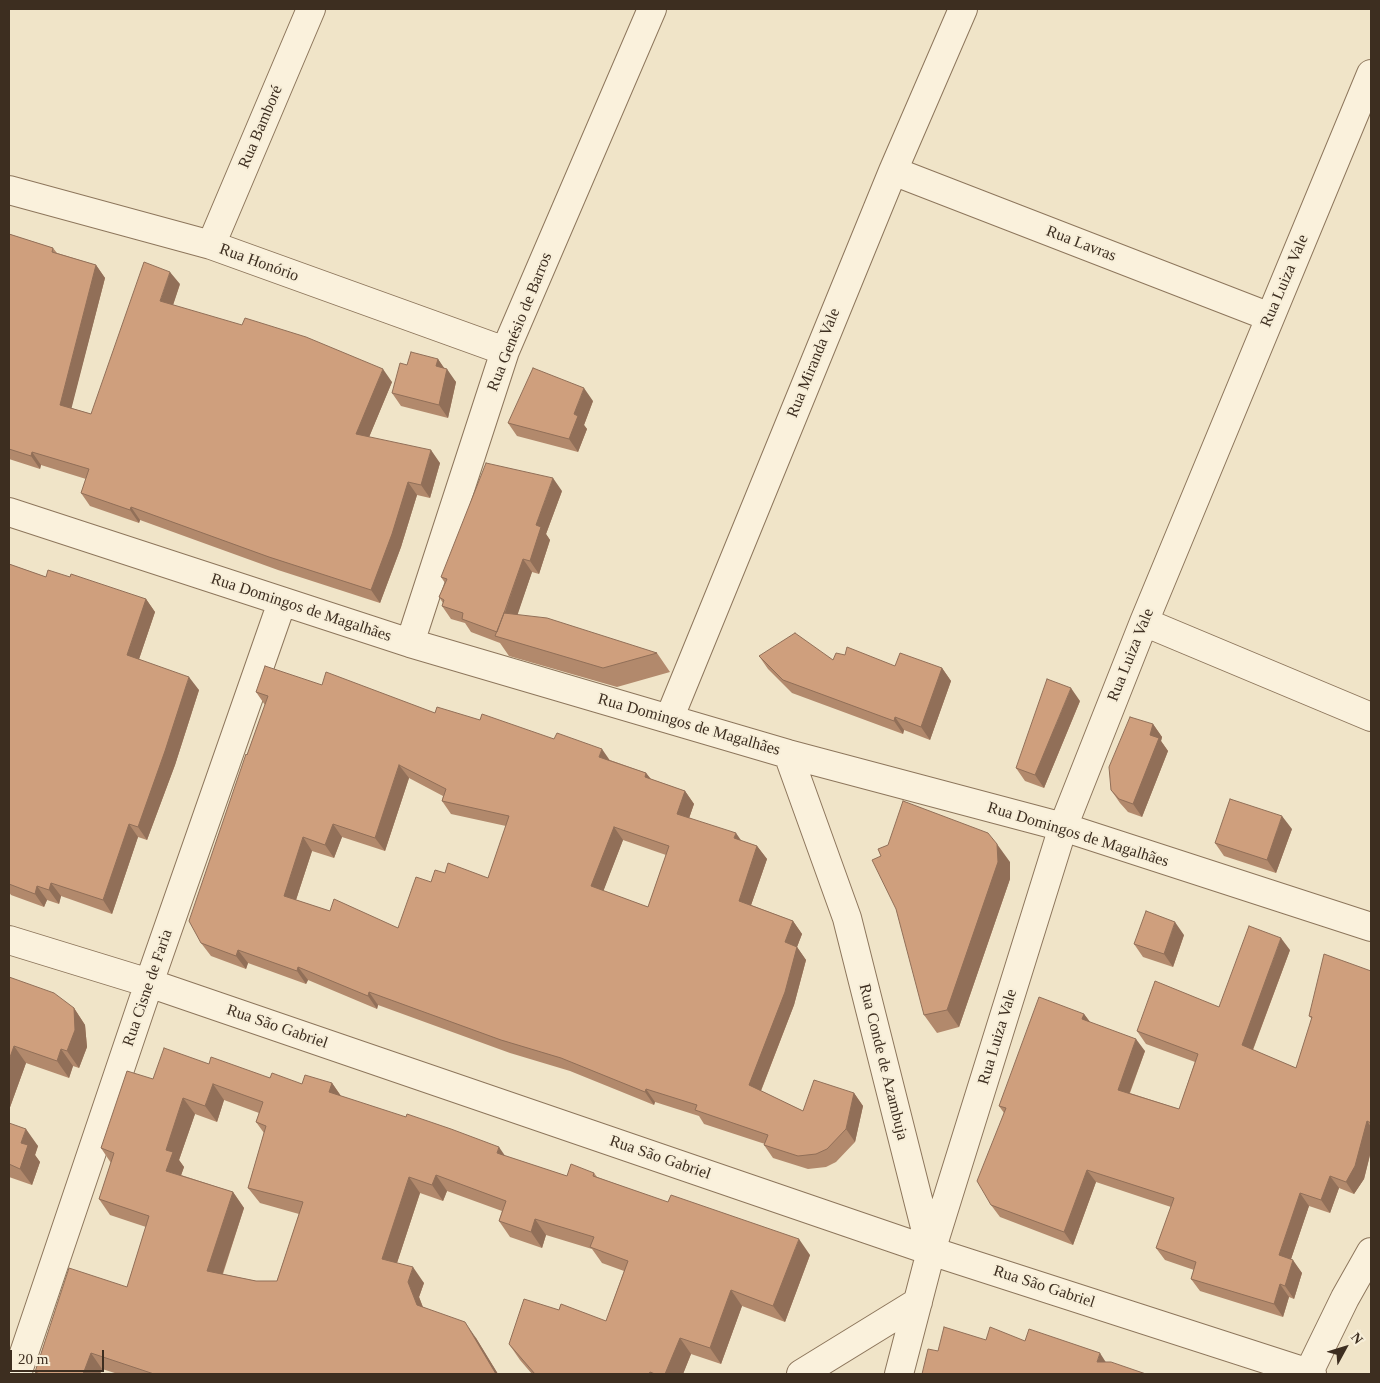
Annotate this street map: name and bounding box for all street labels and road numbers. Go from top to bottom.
street label: Rua Bamboré [235,83,287,171]
street label: Rua Lavras [1043,222,1119,266]
street label: Rua Luiza Vale [1257,232,1313,330]
street label: Rua Honório [217,240,301,286]
street label: Rua Genésio de Barros [483,250,557,394]
street label: Rua Miranda Vale [783,305,845,421]
street label: Rua Domingos de Magalhães [208,570,394,646]
street label: Rua Luiza Vale [1104,606,1158,704]
street label: Rua Domingos de Magalhães [596,690,782,760]
street label: Rua Domingos de Magalhães [985,798,1171,872]
street label: Rua Cisne de Faria [119,927,177,1049]
street label: Rua Conde de Azambuja [854,982,912,1142]
street label: Rua Luiza Vale [974,987,1022,1087]
street label: Rua São Gabriel [224,1001,330,1053]
street label: Rua São Gabriel [607,1132,713,1184]
street label: Rua São Gabriel [991,1262,1097,1312]

